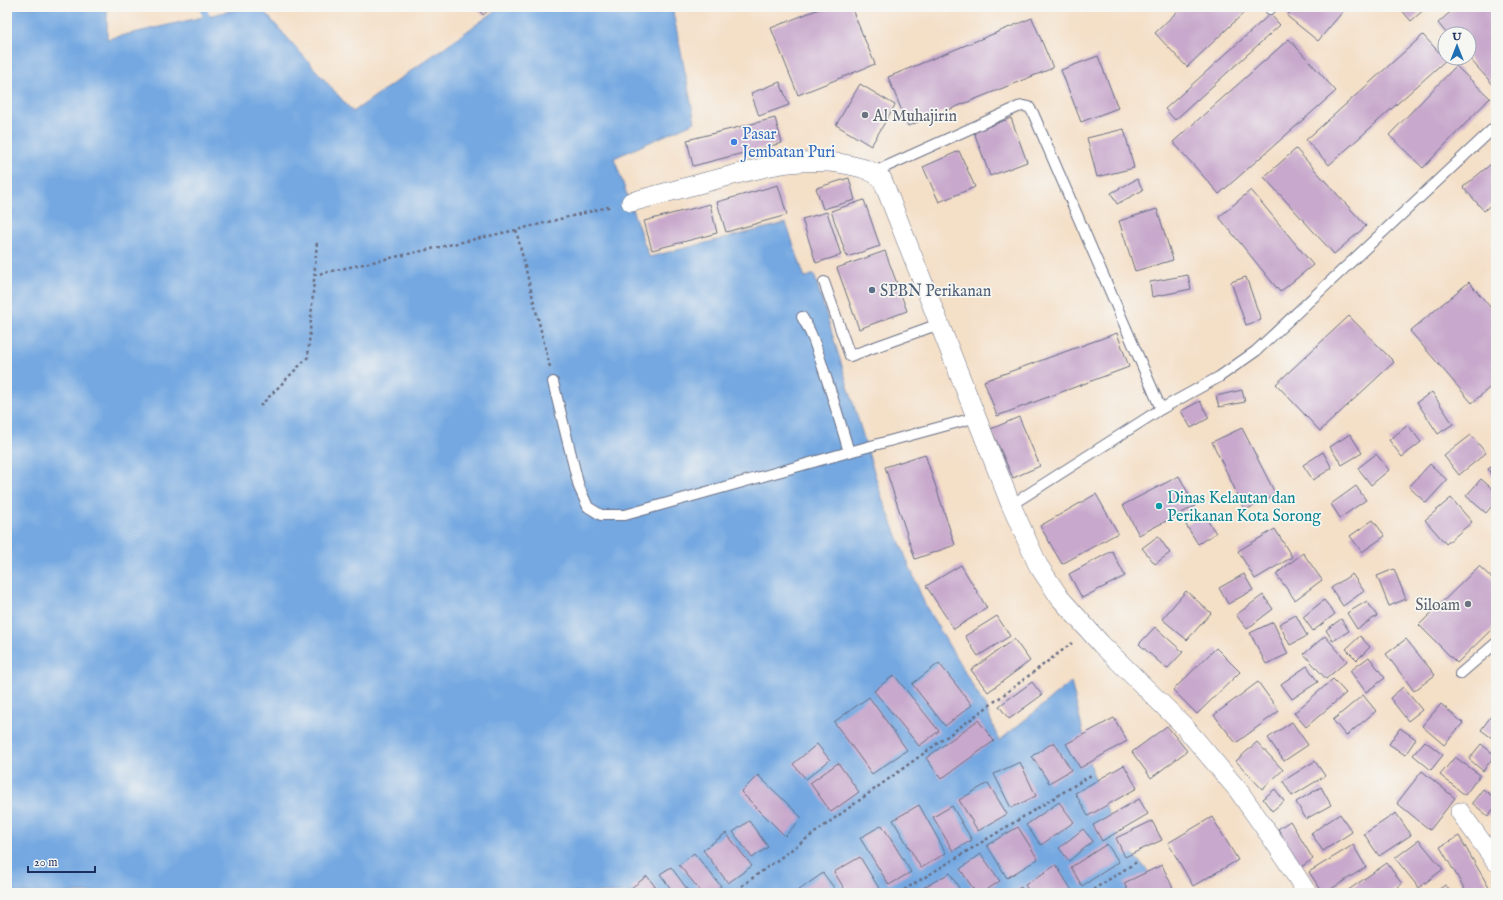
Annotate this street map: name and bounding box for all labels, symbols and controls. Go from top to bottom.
north arrow [1437,26,1477,66]
text: U [1451,30,1462,44]
place label: Al Muhajirin [872,107,958,127]
marker: Al Muhajirin [860,110,870,120]
place label: Pasar Jembatan Puri [740,125,835,163]
marker: Pasar Jembatan Puri [729,137,739,147]
place label: SPBN Perikanan [880,282,992,302]
marker: SPBN Perikanan [867,285,877,295]
place label: Dinas Kelautan dan Perikanan Kota Sorong [1167,489,1321,527]
marker: Dinas Kelautan dan Perikanan Kota Sorong [1154,501,1164,511]
place label: Siloam [1415,596,1460,616]
marker: Siloam [1463,599,1473,609]
scale bar [28,848,95,874]
text: 20 m [34,855,57,870]

